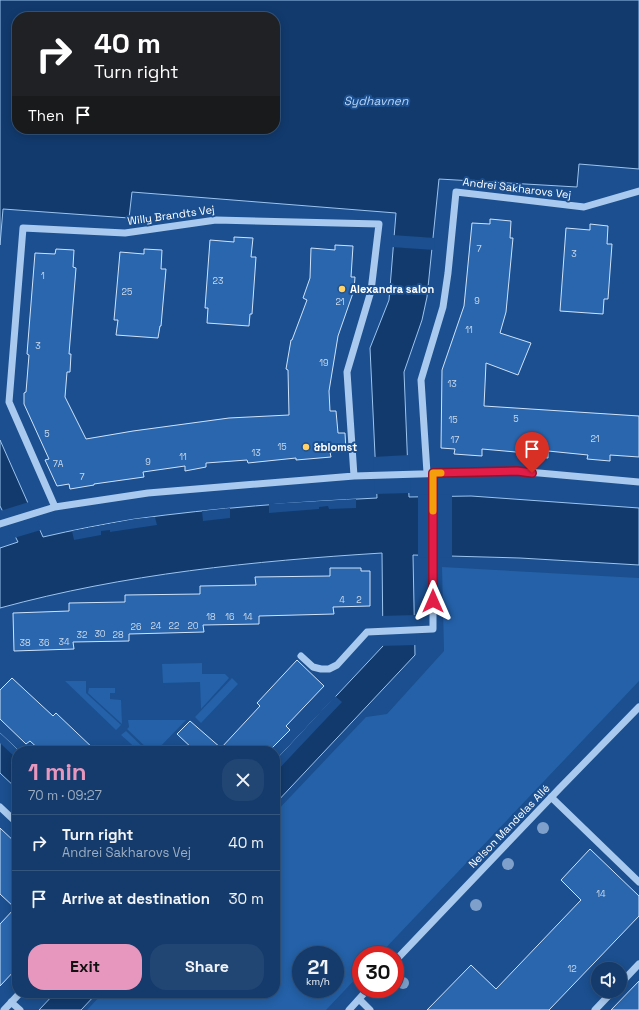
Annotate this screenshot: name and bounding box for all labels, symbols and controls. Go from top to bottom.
text: 40 m [94,25,161,61]
icon: right [28,28,80,80]
text: Turn right [94,60,178,83]
water label: Sydhavnen [344,93,409,109]
icon: arrive [72,104,94,126]
text: Then [28,106,64,125]
street label: Andrei Sakharovs Vej [462,174,572,202]
street label: Willy Brandts Vej [127,202,216,228]
house number: 7 [476,243,482,255]
house number: 3 [571,248,577,260]
house number: 1 [41,270,45,282]
house number: 23 [213,275,223,287]
place label: Alexandra salon [350,282,435,296]
marker: Alexandra salon [337,284,347,294]
house number: 25 [122,286,132,298]
house number: 9 [474,295,480,307]
house number: 21 [335,296,345,308]
house number: 11 [465,324,473,336]
house number: 3 [35,340,41,352]
house number: 19 [319,357,329,369]
house number: 13 [447,378,457,390]
house number: 5 [513,413,519,425]
house number: 15 [448,414,458,426]
house number: 5 [44,428,50,440]
pin [515,432,549,473]
house number: 21 [590,433,600,445]
house number: 17 [451,434,459,446]
icon: arrive [521,438,543,460]
place label: &blomst [314,440,357,454]
house number: 15 [277,441,287,453]
marker: &blomst [301,442,311,452]
house number: 13 [251,447,261,459]
house number: 11 [179,451,187,463]
house number: 9 [145,456,151,468]
house number: 7A [53,458,64,470]
house number: 7 [79,471,85,483]
position arrow [412,580,454,622]
house number: 4 [339,594,345,606]
house number: 2 [356,594,362,606]
house number: 18 [206,611,216,623]
house number: 16 [225,611,235,623]
house number: 14 [243,611,253,623]
house number: 24 [151,620,162,632]
house number: 22 [169,620,179,632]
house number: 20 [187,620,199,632]
house number: 26 [131,621,142,633]
house number: 30 [94,628,106,640]
house number: 32 [77,629,87,641]
house number: 28 [112,629,124,641]
house number: 34 [58,636,70,648]
house number: 38 [19,637,31,649]
house number: 36 [39,637,50,649]
text: 1 min [28,756,87,787]
button: close [222,759,264,801]
street label: Nelson Mandelas Allé [465,781,553,871]
text: 70 m · 09:27 [28,787,102,804]
text: Turn right [62,825,133,844]
icon: right [28,832,50,854]
text: 40 m [228,833,264,852]
text: Andrei Sakharovs Vej [62,844,191,861]
icon: arrive [28,888,50,910]
house number: 14 [596,888,606,900]
text: Arrive at destination [62,889,210,908]
text: 30 m [229,889,264,908]
button: Exit [28,944,142,990]
button: Share [150,944,264,990]
speed limit sign: 30 [352,946,404,998]
text: 21 [308,954,328,980]
map controls [591,962,627,998]
button: sound [591,962,627,998]
house number: 12 [567,963,577,975]
text: km/h [306,975,330,988]

